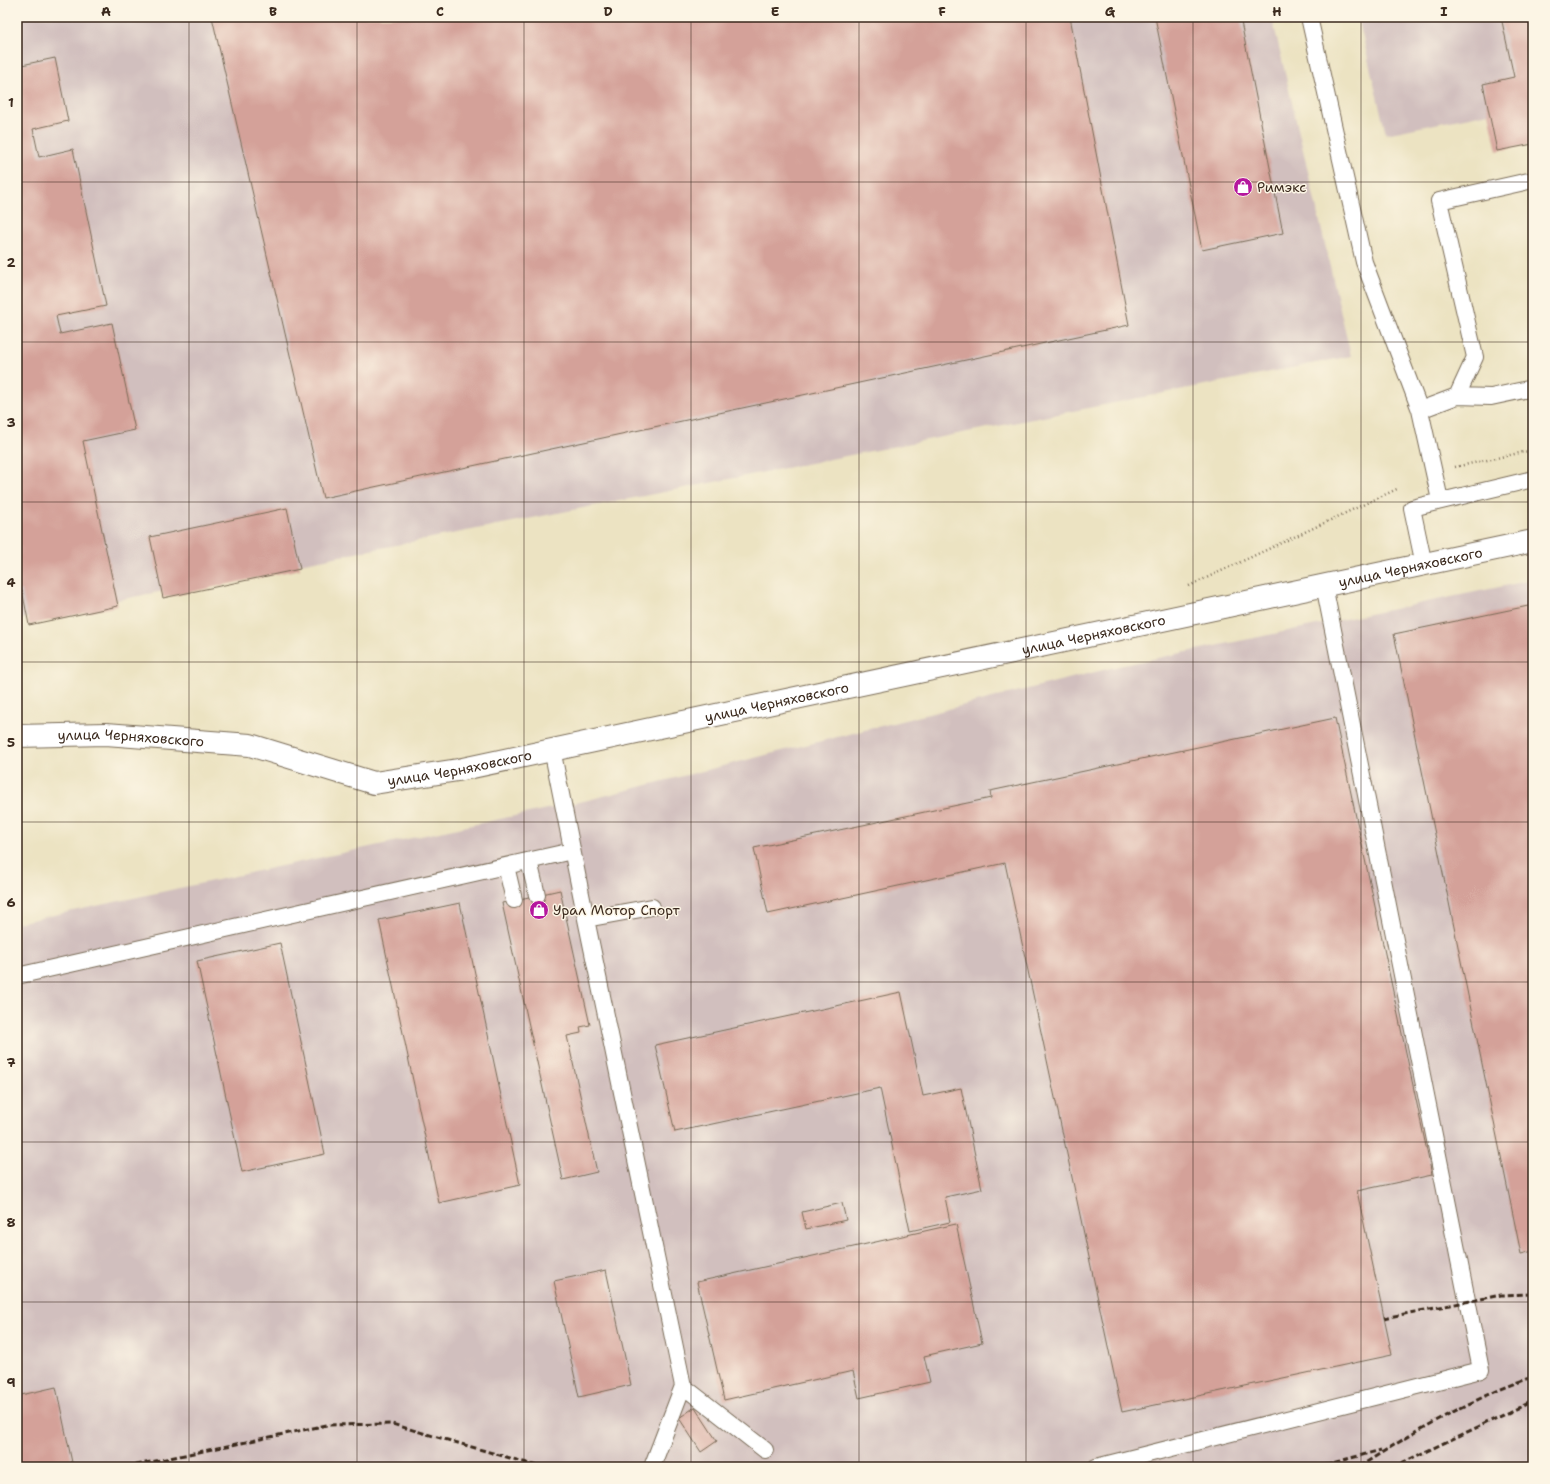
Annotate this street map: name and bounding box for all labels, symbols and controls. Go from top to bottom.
text: A [101,3,111,20]
text: B [269,3,277,20]
text: C [436,3,444,20]
text: D [603,3,613,20]
text: E [771,3,780,20]
text: F [938,3,946,20]
text: G [1105,3,1116,20]
text: H [1272,3,1282,20]
text: I [1440,3,1448,20]
text: 1 [8,94,14,111]
shop icon: Римэкс [1232,176,1254,198]
place label: Римэкс [1257,178,1306,196]
text: 2 [6,254,16,271]
text: 3 [6,414,16,431]
street label: улица Черняховского [1337,543,1484,591]
text: 4 [6,574,16,591]
street label: улица Черняховского [1020,611,1167,659]
street label: улица Черняховского [703,678,850,726]
street label: улица Черняховского [57,725,205,750]
text: 5 [7,734,15,751]
street label: улица Черняховского [386,746,533,790]
text: 6 [6,894,16,911]
shop icon: Урал Мотор Спорт [528,899,550,921]
place label: Урал Мотор Спорт [553,901,681,919]
text: 7 [6,1054,16,1071]
text: 8 [6,1214,16,1231]
text: 9 [6,1374,16,1391]

